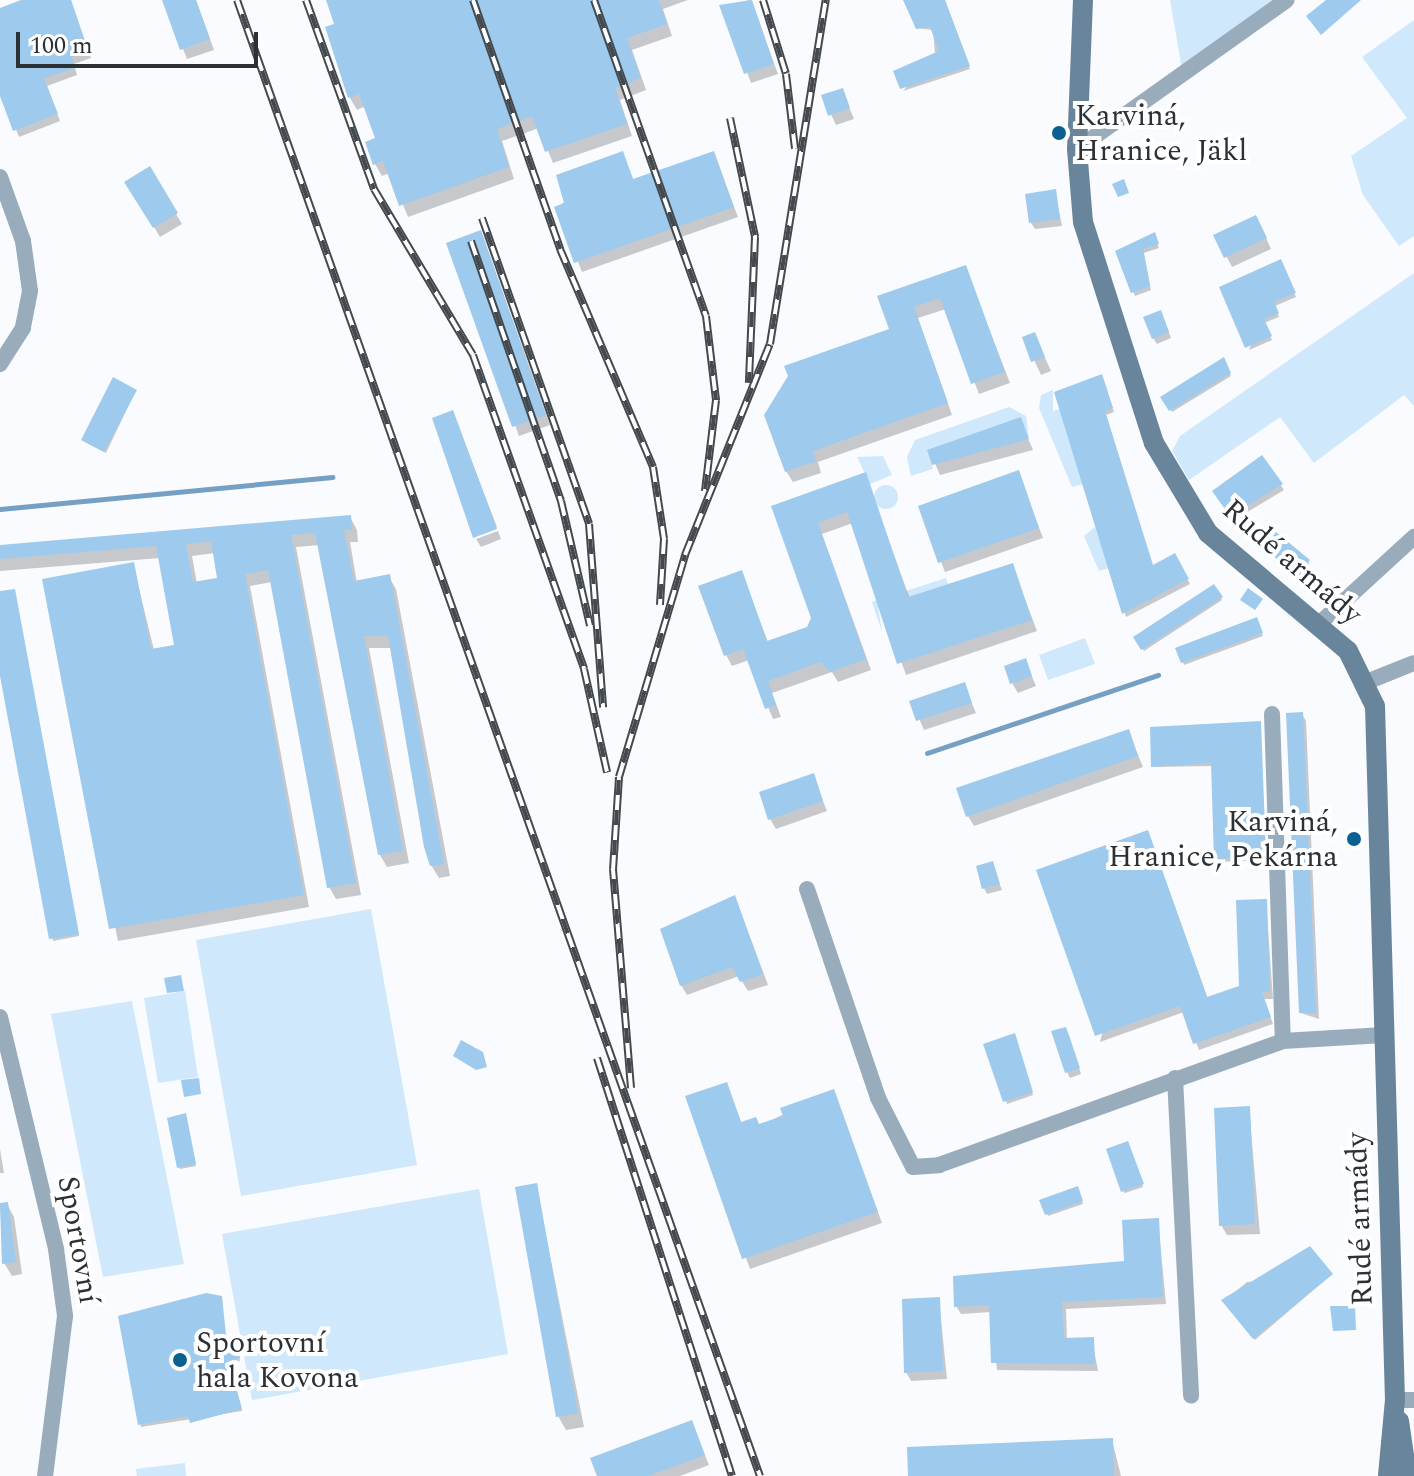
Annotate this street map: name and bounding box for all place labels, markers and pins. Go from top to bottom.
place label: Karviná, Hranice, Jäkl [1075,98,1247,168]
marker: Karviná, Hranice, Jäkl [1050,124,1068,142]
place label: Karviná, Hranice, Pekárna [1108,804,1338,874]
marker: Karviná, Hranice, Pekárna [1345,830,1363,848]
place label: Sportovní hala Kovona [196,1325,359,1396]
marker: Sportovní hala Kovona [171,1351,189,1369]

